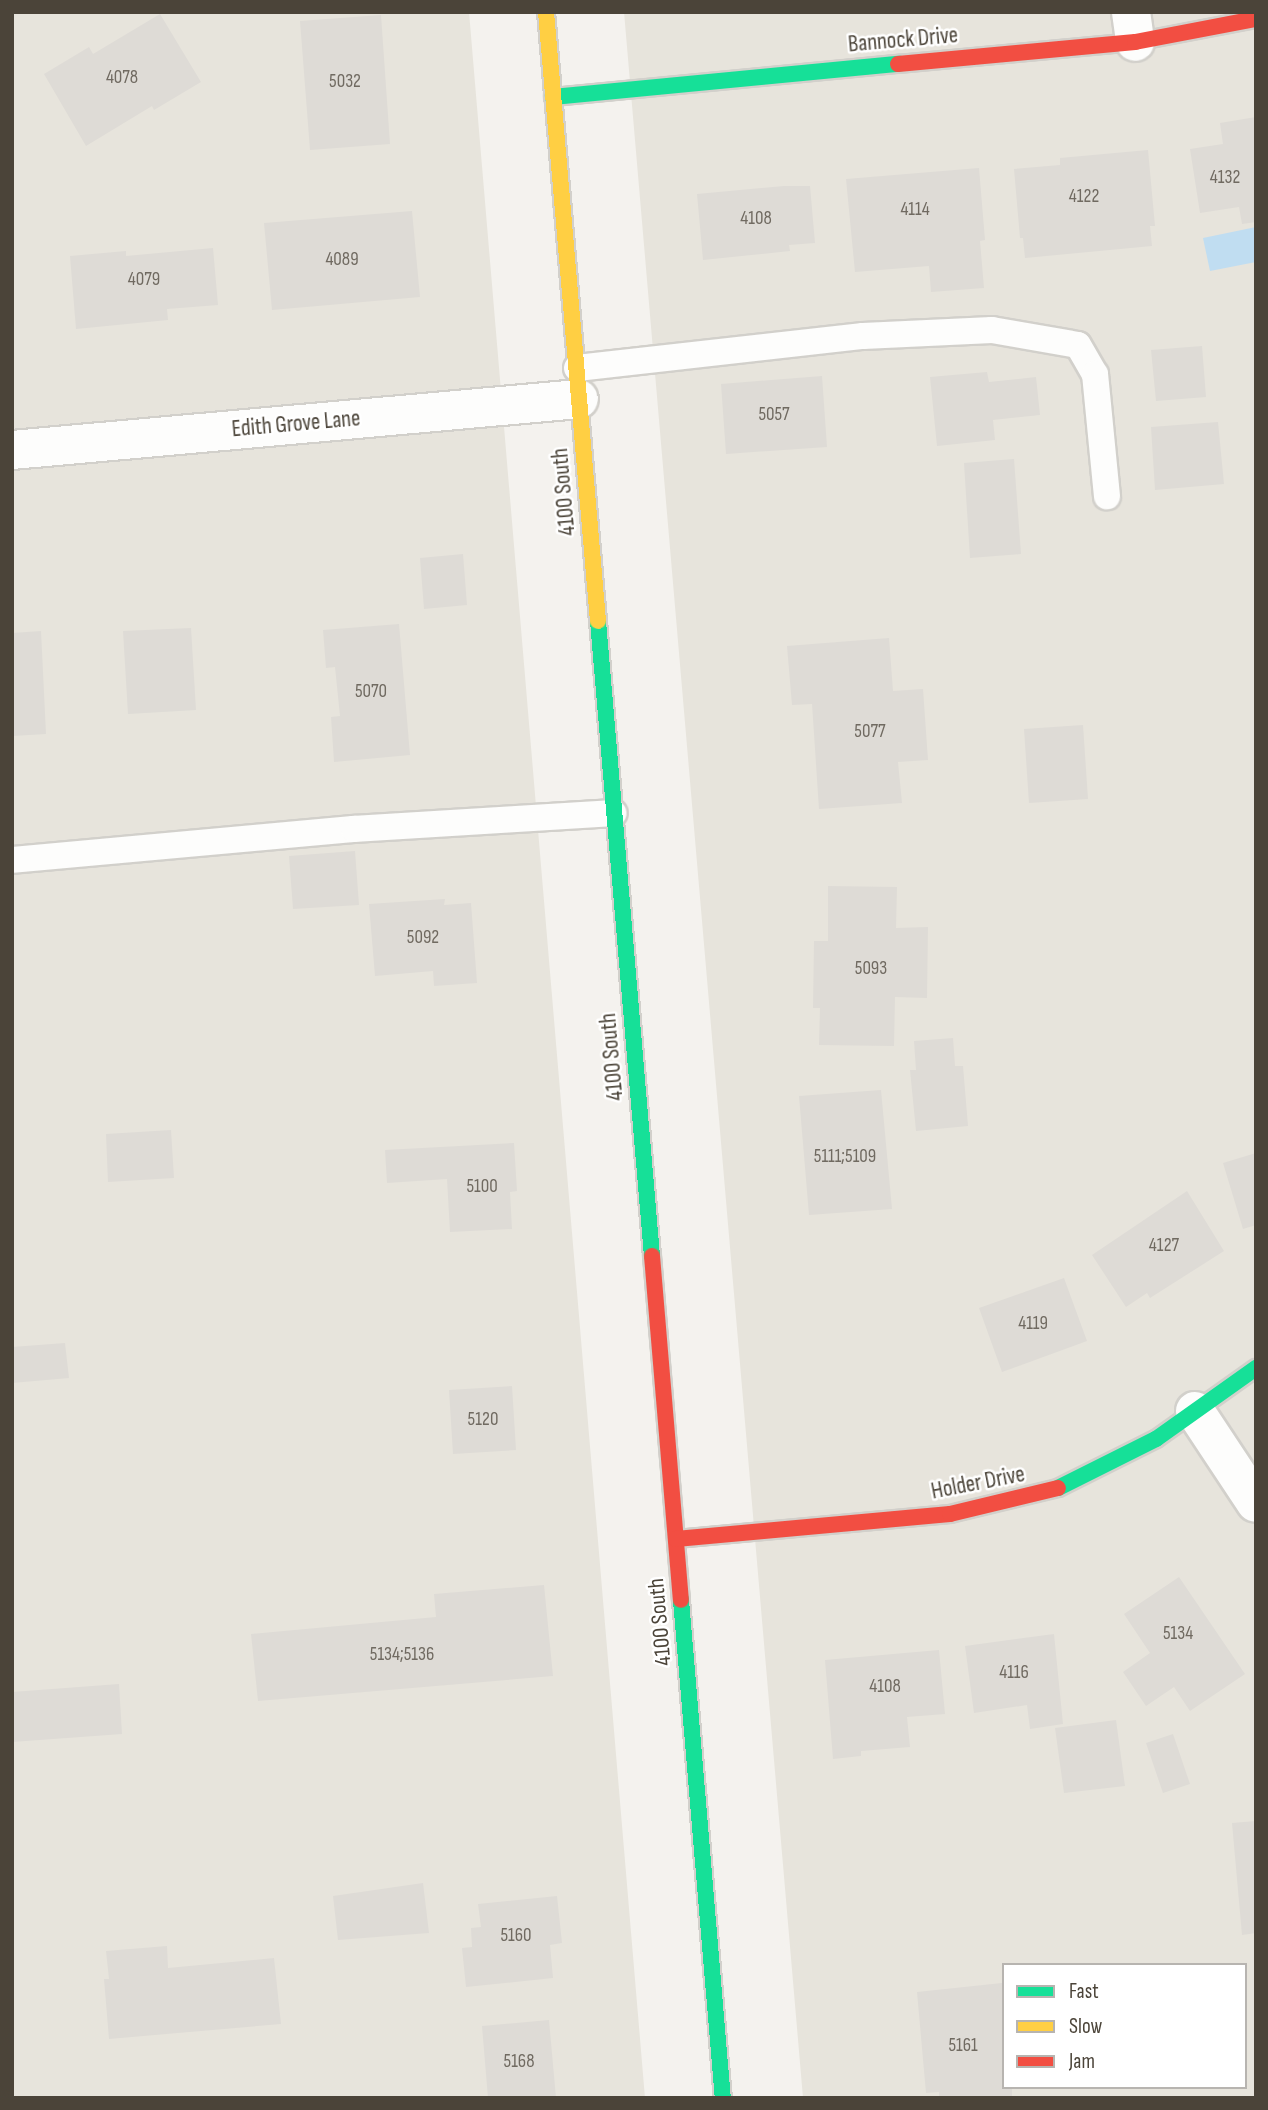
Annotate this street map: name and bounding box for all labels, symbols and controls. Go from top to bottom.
street label: Bannock Drive [847,21,959,59]
house number: 4078 [106,67,138,89]
house number: 5032 [329,71,361,93]
house number: 4132 [1210,167,1240,189]
house number: 4122 [1069,186,1099,208]
house number: 4114 [900,199,930,221]
house number: 4108 [740,208,772,230]
house number: 4089 [325,249,359,271]
house number: 4079 [128,269,160,291]
house number: 5057 [758,404,790,426]
street label: Edith Grove Lane [231,405,361,443]
street label: 4100 South [546,447,582,537]
house number: 5070 [355,681,387,703]
house number: 5077 [854,721,886,743]
house number: 5092 [407,927,439,949]
house number: 5093 [855,958,887,980]
street label: 4100 South [594,1012,630,1102]
house number: 5111;5109 [814,1146,876,1168]
house number: 5100 [466,1176,498,1198]
house number: 4127 [1149,1235,1179,1257]
house number: 4119 [1018,1313,1048,1335]
house number: 5120 [468,1409,498,1431]
street label: Holder Drive [929,1460,1027,1506]
street label: 4100 South [642,1577,678,1667]
house number: 5134 [1163,1623,1193,1645]
house number: 5134;5136 [370,1644,434,1666]
house number: 4116 [999,1662,1029,1684]
house number: 4108 [869,1676,901,1698]
house number: 5160 [500,1925,532,1947]
legend [1002,1963,1247,2089]
text: Fast [1069,1979,1099,2004]
text: Slow [1069,2014,1102,2039]
house number: 5161 [948,2035,978,2057]
text: Jam [1069,2049,1095,2074]
house number: 5168 [504,2051,534,2073]

